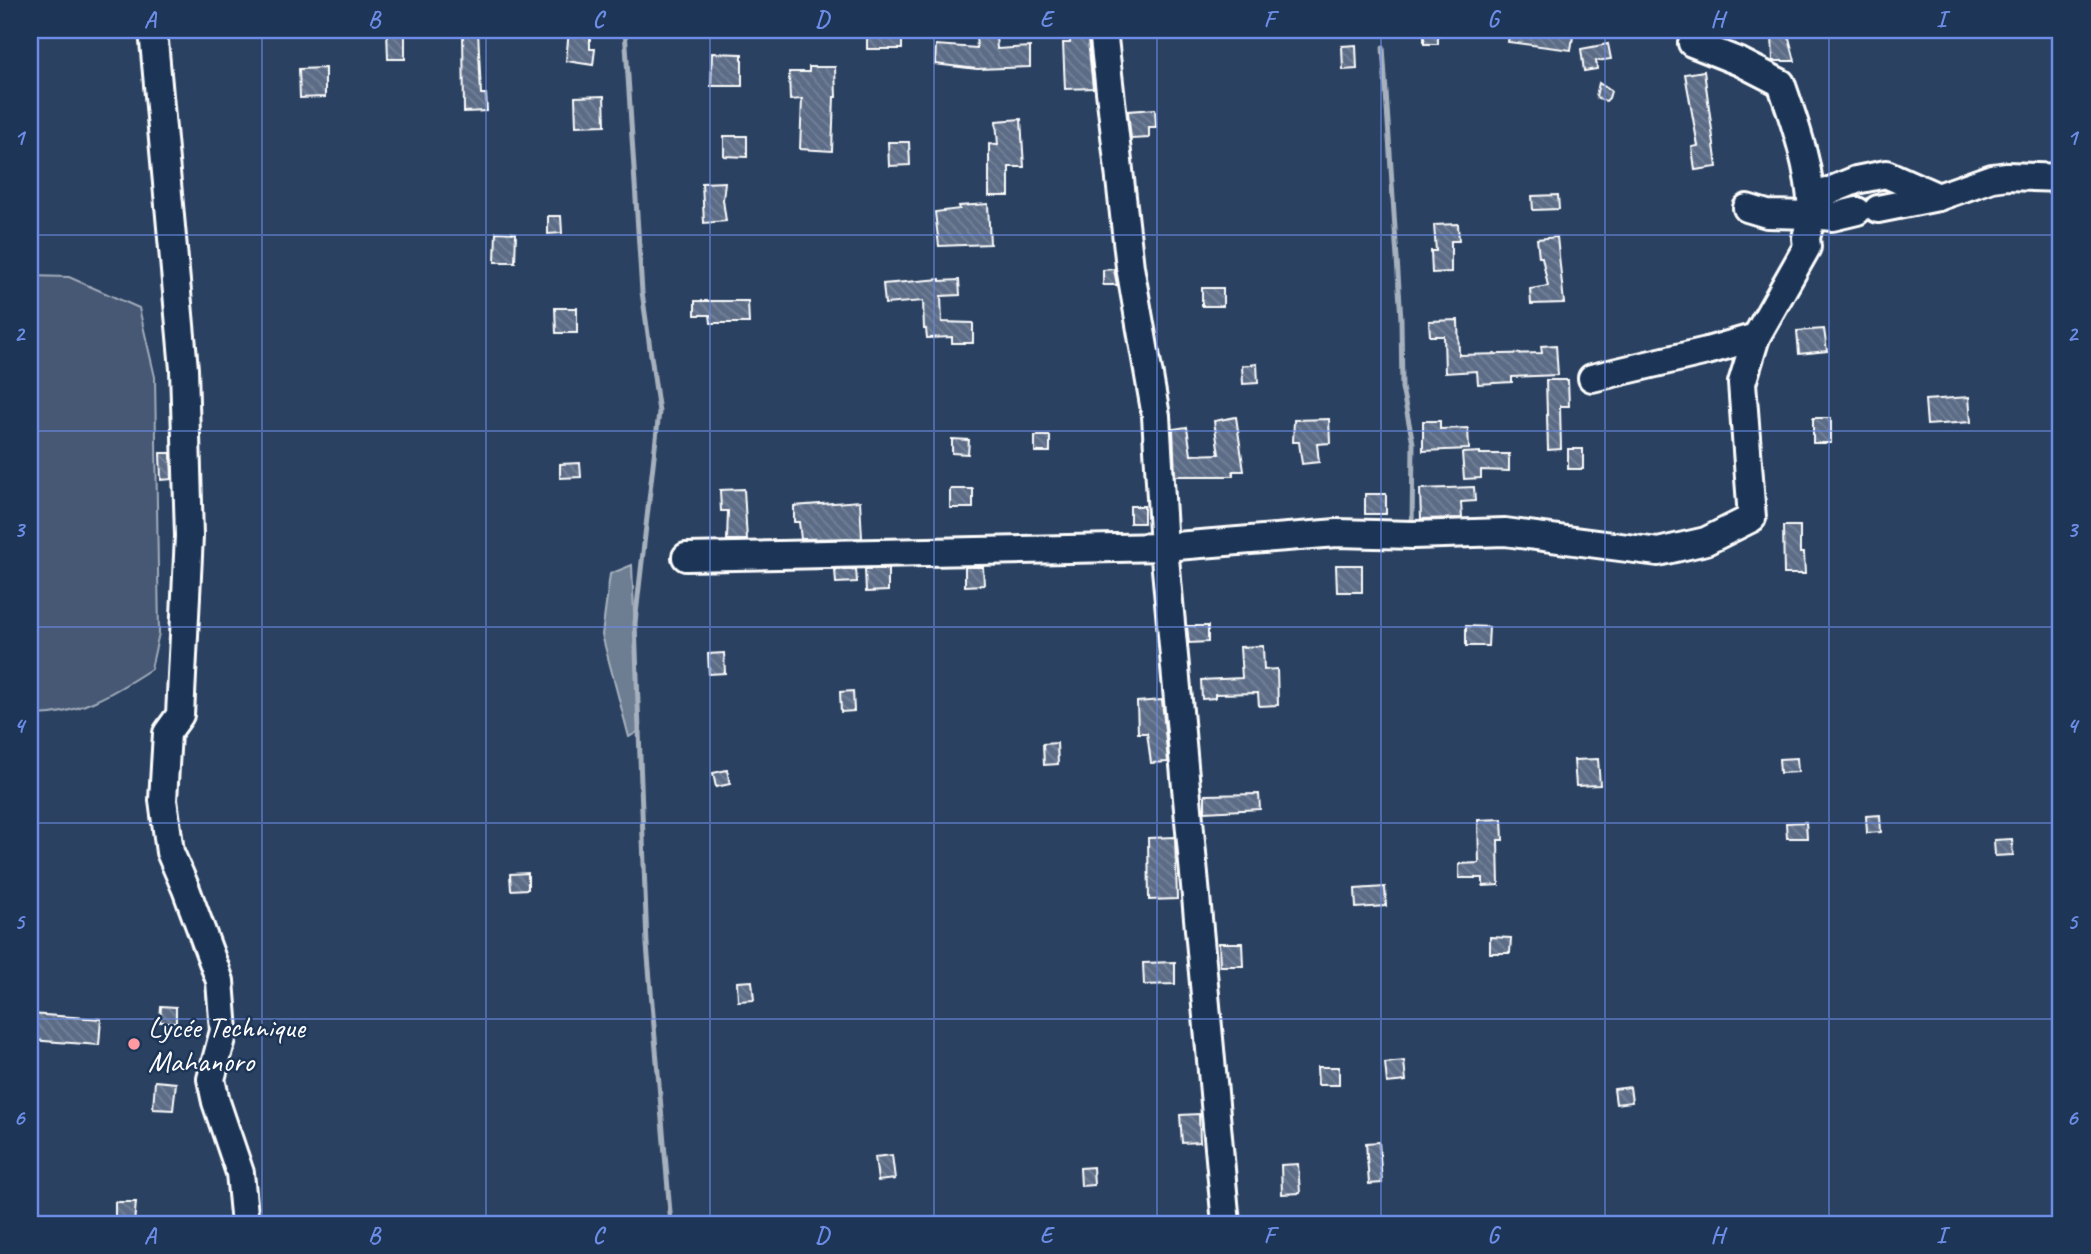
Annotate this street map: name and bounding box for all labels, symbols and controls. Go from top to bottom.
text: A [144,5,158,34]
text: B [368,5,382,34]
text: C [593,5,607,34]
text: D [815,5,831,34]
text: E [1040,5,1056,34]
text: F [1264,5,1280,34]
text: G [1487,5,1502,34]
text: H [1710,5,1728,34]
text: I [1936,5,1951,34]
text: 1 [14,123,27,152]
text: 1 [2067,123,2080,152]
text: 2 [14,319,27,348]
text: 2 [2067,319,2080,348]
text: 3 [14,515,27,544]
text: 3 [2067,515,2080,544]
text: 4 [14,711,27,740]
text: 4 [2067,711,2080,740]
text: 5 [14,907,26,936]
text: 5 [2067,907,2079,936]
place label: Lycée Technique Mahanoro [148,1008,307,1080]
marker: Lycée Technique Mahanoro [126,1036,142,1052]
text: 6 [14,1103,27,1132]
text: 6 [2067,1103,2080,1132]
text: A [144,1221,158,1250]
text: B [368,1221,382,1250]
text: C [593,1221,607,1250]
text: D [815,1221,831,1250]
text: E [1040,1221,1056,1250]
text: F [1264,1221,1280,1250]
text: G [1487,1221,1502,1250]
text: H [1710,1221,1728,1250]
text: I [1936,1221,1951,1250]

